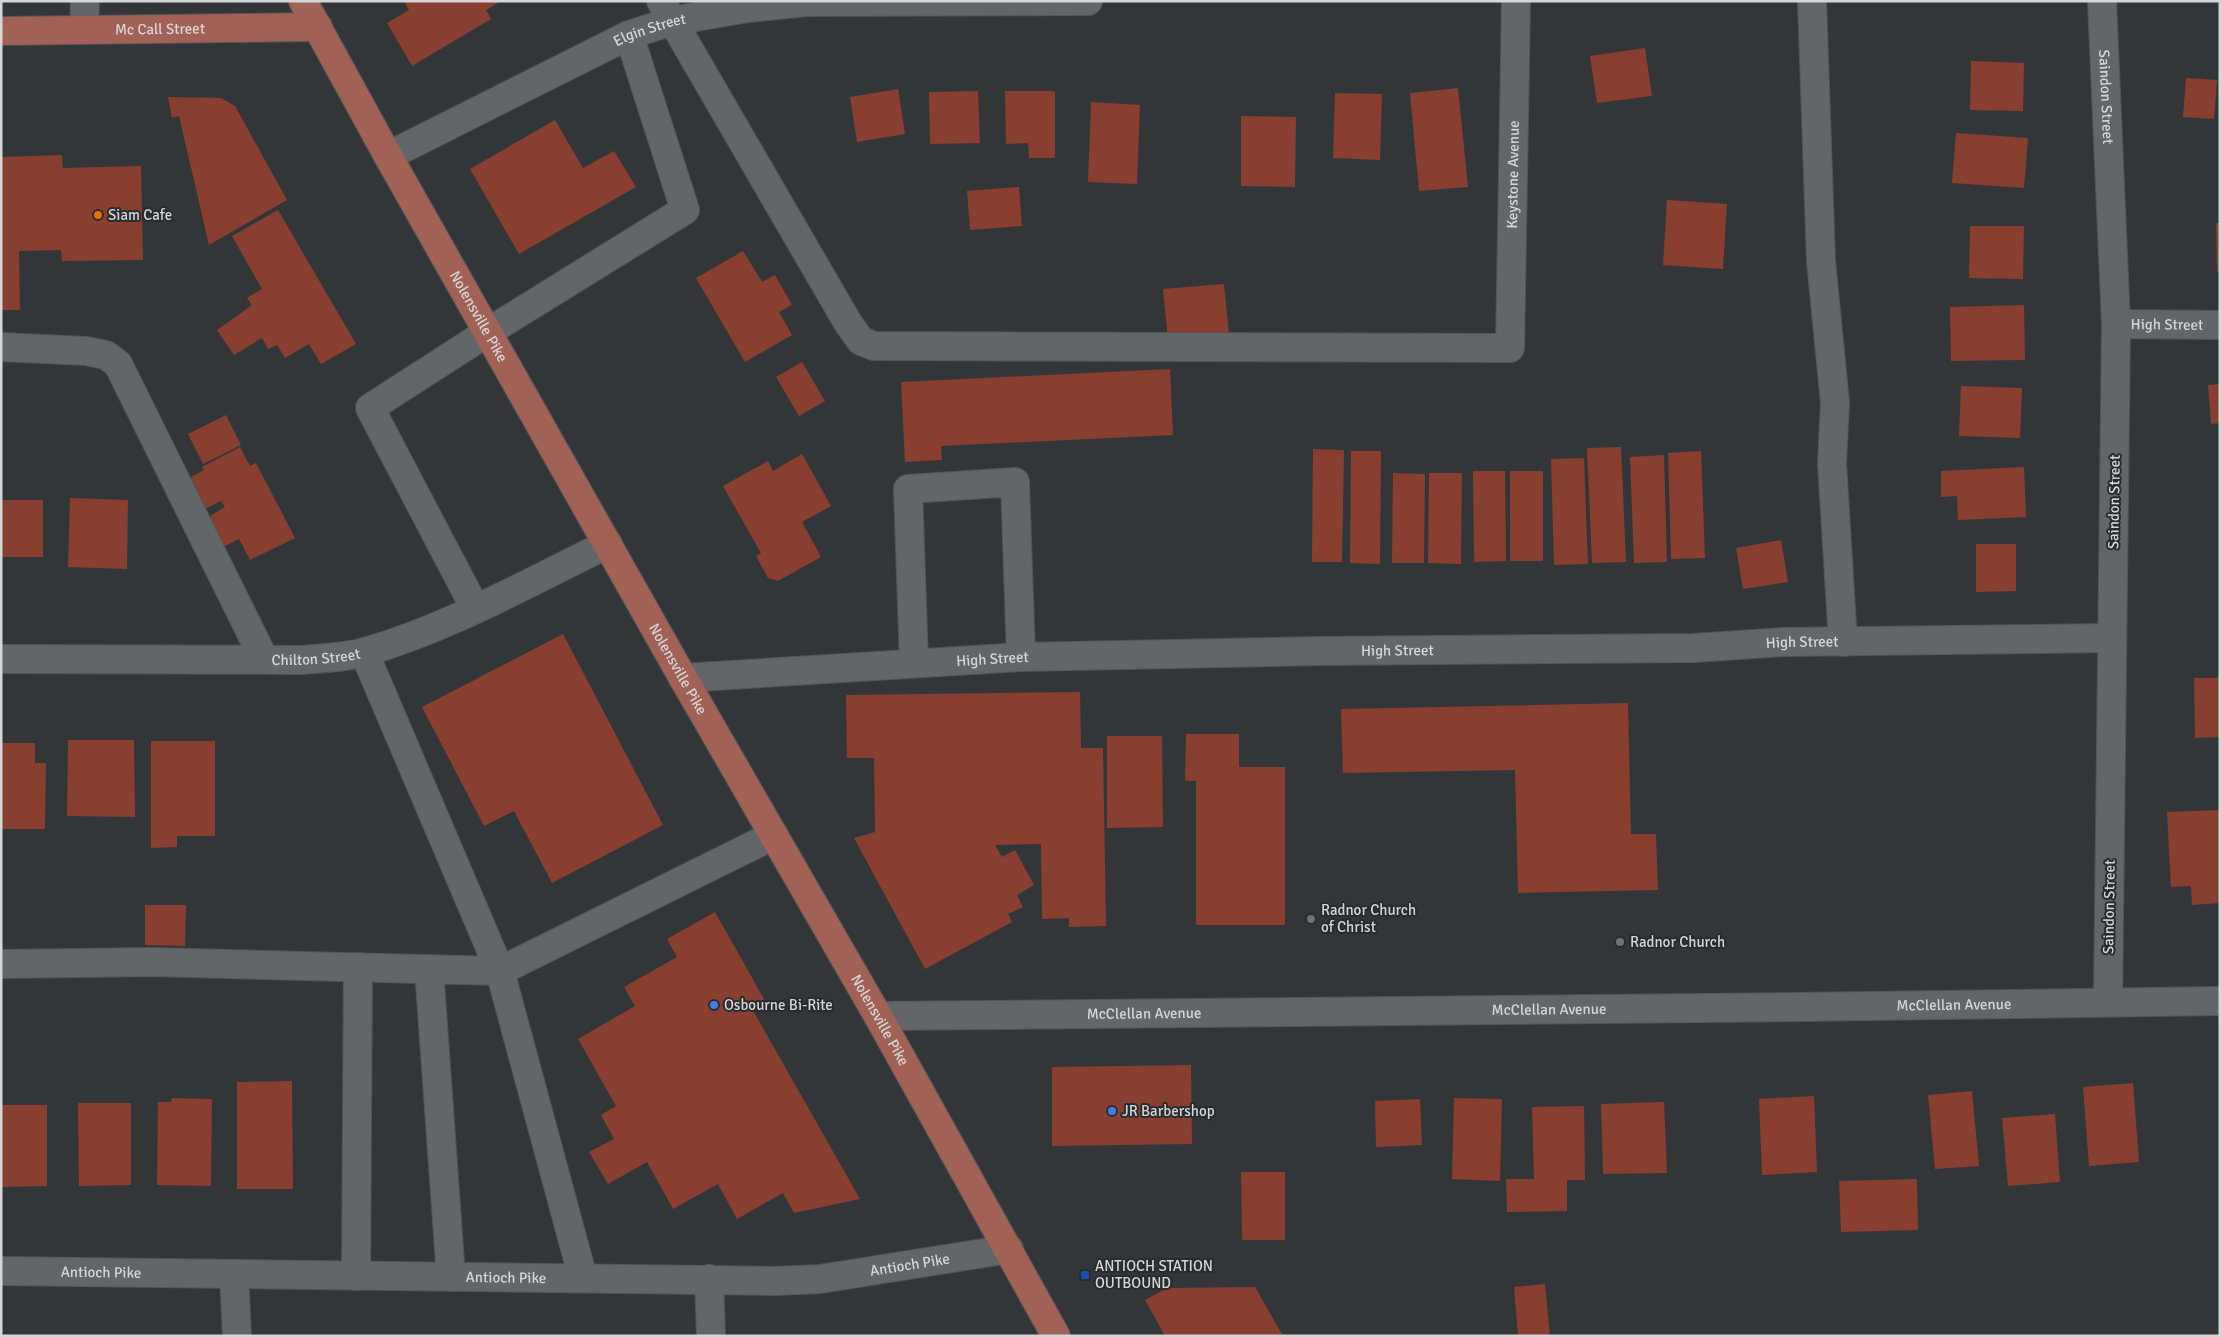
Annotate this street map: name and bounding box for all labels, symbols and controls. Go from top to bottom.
street label: Elgin Street [610,10,687,50]
street label: Mc Call Street [115,19,205,39]
street label: Saindon Street [2095,49,2117,145]
street label: Keystone Avenue [1503,120,1523,229]
place label: Siam Cafe [108,206,172,224]
marker: Siam Cafe [92,209,104,221]
street label: Nolensville Pike [446,268,512,365]
street label: High Street [2131,315,2203,334]
street label: Saindon Street [2104,455,2124,549]
street label: Nolensville Pike [645,620,711,718]
street label: High Street [1765,632,1839,652]
street label: High Street [1361,641,1434,660]
street label: Chilton Street [271,645,362,669]
street label: High Street [956,648,1029,670]
street label: Saindon Street [2099,860,2119,954]
place label: Radnor Church of Christ [1321,901,1416,936]
marker: Radnor Church of Christ [1305,913,1317,925]
place label: Radnor Church [1630,933,1725,951]
marker: Radnor Church [1614,936,1626,948]
street label: Nolensville Pike [847,971,913,1069]
street label: McClellan Avenue [1896,995,2011,1015]
place label: Osbourne Bi-Rite [724,996,833,1014]
marker: Osbourne Bi-Rite [708,999,720,1011]
street label: McClellan Avenue [1491,1000,1606,1019]
street label: McClellan Avenue [1087,1004,1201,1023]
place label: JR Barbershop [1122,1102,1215,1120]
marker: JR Barbershop [1106,1105,1118,1117]
street label: Antioch Pike [869,1250,951,1280]
place label: ANTIOCH STATION OUTBOUND [1095,1257,1213,1292]
street label: Antioch Pike [61,1263,141,1282]
street label: Antioch Pike [466,1268,546,1287]
marker: ANTIOCH STATION OUTBOUND [1079,1269,1091,1281]

